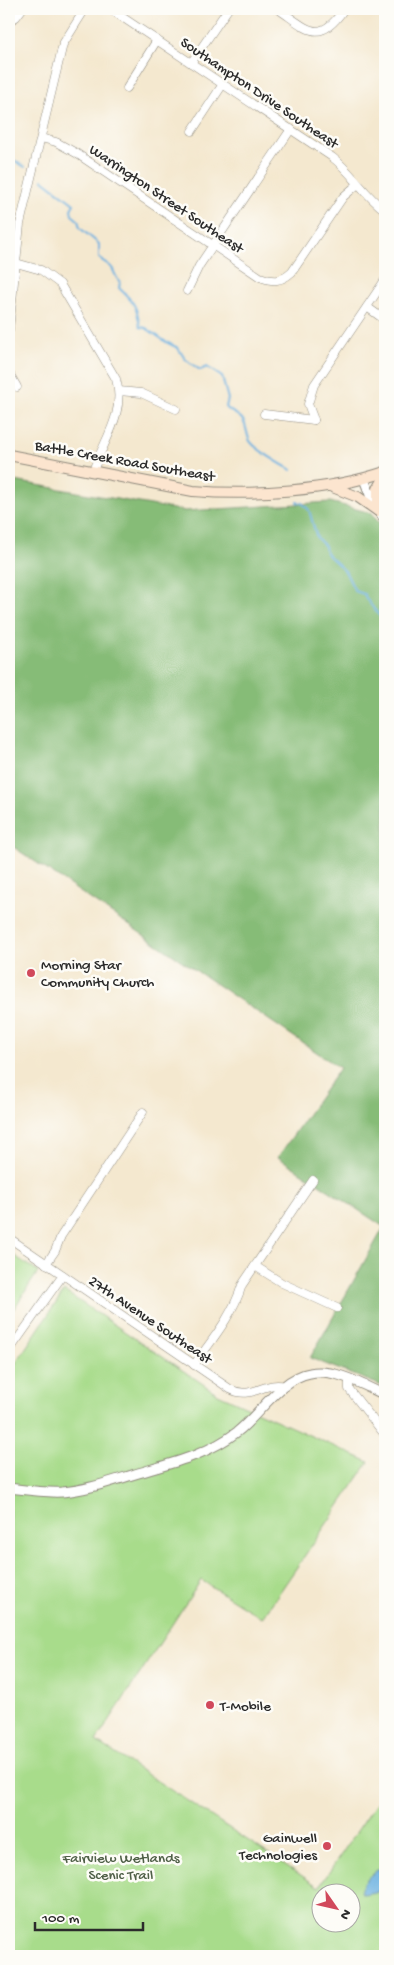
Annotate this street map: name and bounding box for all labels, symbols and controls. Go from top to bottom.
street label: Southampton Drive Southeast [176,34,343,154]
street label: Warrington Street Southeast [85,141,248,259]
street label: Battle Creek Road Southeast [32,437,218,487]
place label: Morning Star Community Church [41,957,154,992]
marker: Morning Star Community Church [25,967,37,979]
street label: 27th Avenue Southeast [85,1273,217,1370]
place label: T-Mobile [219,1698,271,1716]
marker: T-Mobile [204,1699,216,1711]
place label: Gainwell Technologies [238,1830,317,1865]
marker: Gainwell Technologies [321,1840,333,1852]
park label: Fairview Wetlands Scenic Trail [61,1850,180,1885]
north arrow [312,1882,362,1932]
scale bar [35,1900,142,1932]
text: N [335,1905,354,1922]
text: 100 m [41,1910,80,1928]

